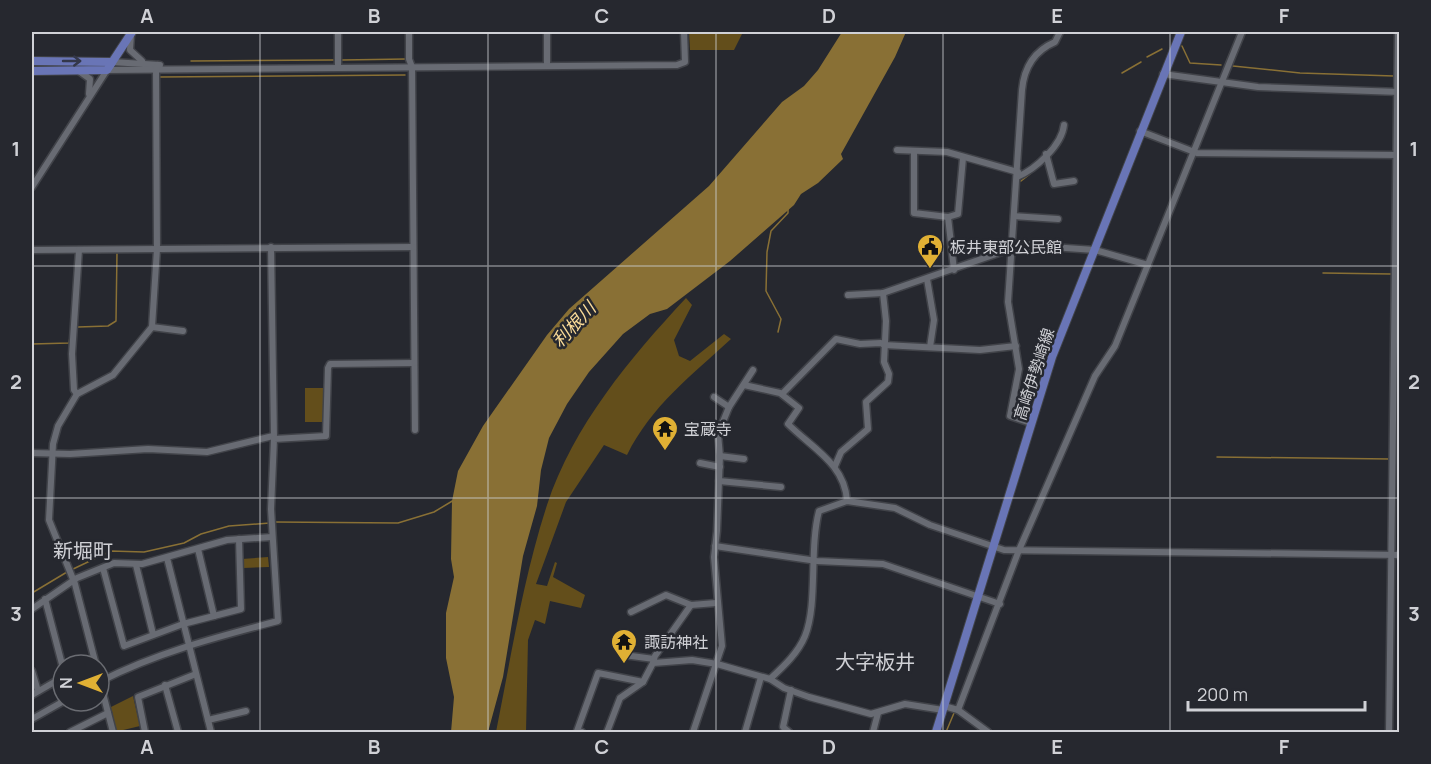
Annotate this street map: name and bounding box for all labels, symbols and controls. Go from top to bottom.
text: A [140,2,154,29]
text: B [368,2,381,29]
text: C [595,2,609,29]
text: D [822,2,836,29]
text: E [1051,2,1063,29]
text: F [1279,2,1290,29]
one-way arrow [61,55,81,67]
text: 1 [12,135,20,162]
text: 1 [1410,135,1418,162]
public building icon: 板井東部公民館 [915,232,945,270]
place label: 板井東部公民館 [950,236,1062,258]
water label: 利根川 [546,295,602,352]
street label: 高崎伊勢崎線 [1009,325,1059,423]
text: 2 [10,368,22,395]
text: 2 [1408,368,1420,395]
temple icon: 宝蔵寺 [650,414,680,452]
place label: 宝蔵寺 [684,418,732,440]
district label: 新堀町 [53,537,113,564]
text: 3 [10,600,22,627]
text: 3 [1408,600,1420,627]
temple icon: 諏訪神社 [609,627,639,665]
place label: 諏訪神社 [644,631,708,653]
district label: 大字板井 [835,648,915,675]
north arrow [51,653,111,713]
scale bar [1188,674,1365,712]
text: N [55,677,77,689]
text: 200 m [1197,682,1248,706]
text: A [140,733,154,760]
text: B [368,733,381,760]
text: C [595,733,609,760]
text: D [822,733,836,760]
text: E [1051,733,1063,760]
text: F [1279,733,1290,760]

